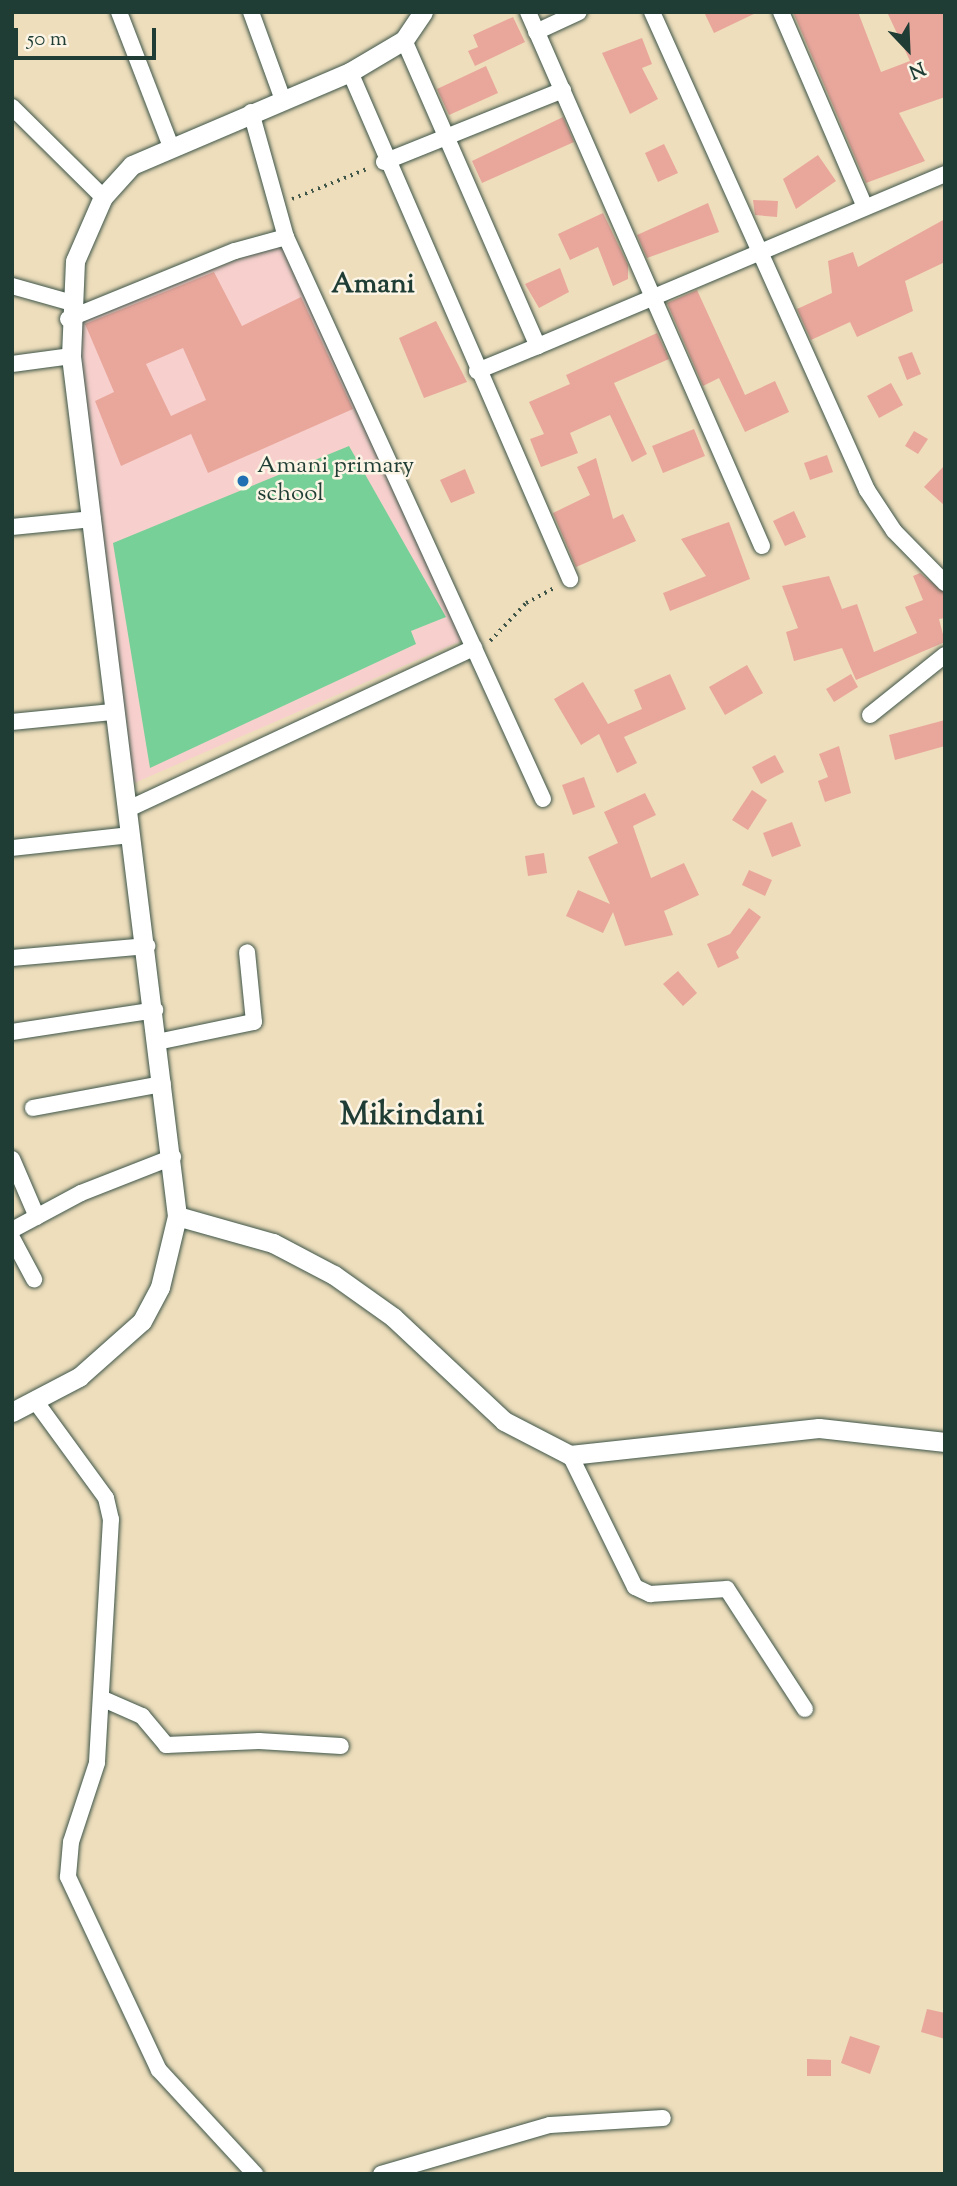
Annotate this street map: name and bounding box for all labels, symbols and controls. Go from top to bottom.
scale bar [18,14,159,58]
north arrow [873,14,943,84]
text: 50 m [27,25,67,55]
text: N [904,53,929,84]
district label: Amani [331,268,415,302]
place label: Amani primary school [257,453,414,509]
marker: Amani primary school [235,473,251,489]
district label: Mikindani [340,1097,484,1135]

